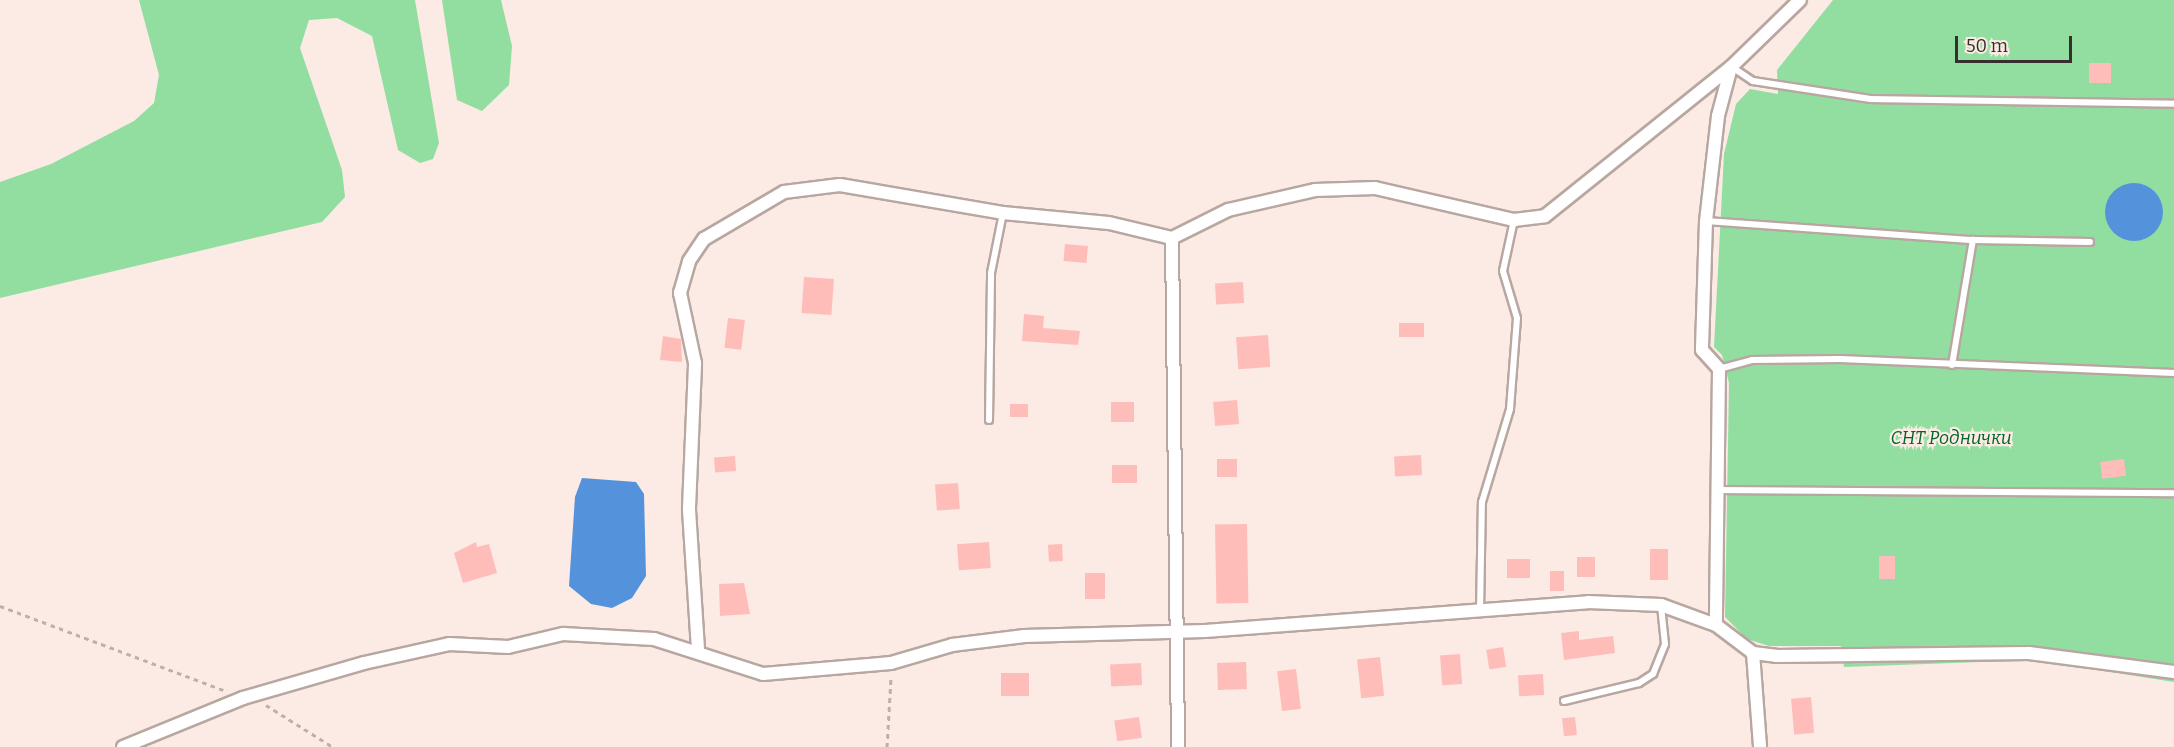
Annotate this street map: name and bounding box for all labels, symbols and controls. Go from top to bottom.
scale bar [1958,24,2075,62]
text: 50 m [1966,35,2008,57]
park label: СНТ Роднички [1890,427,2012,449]

